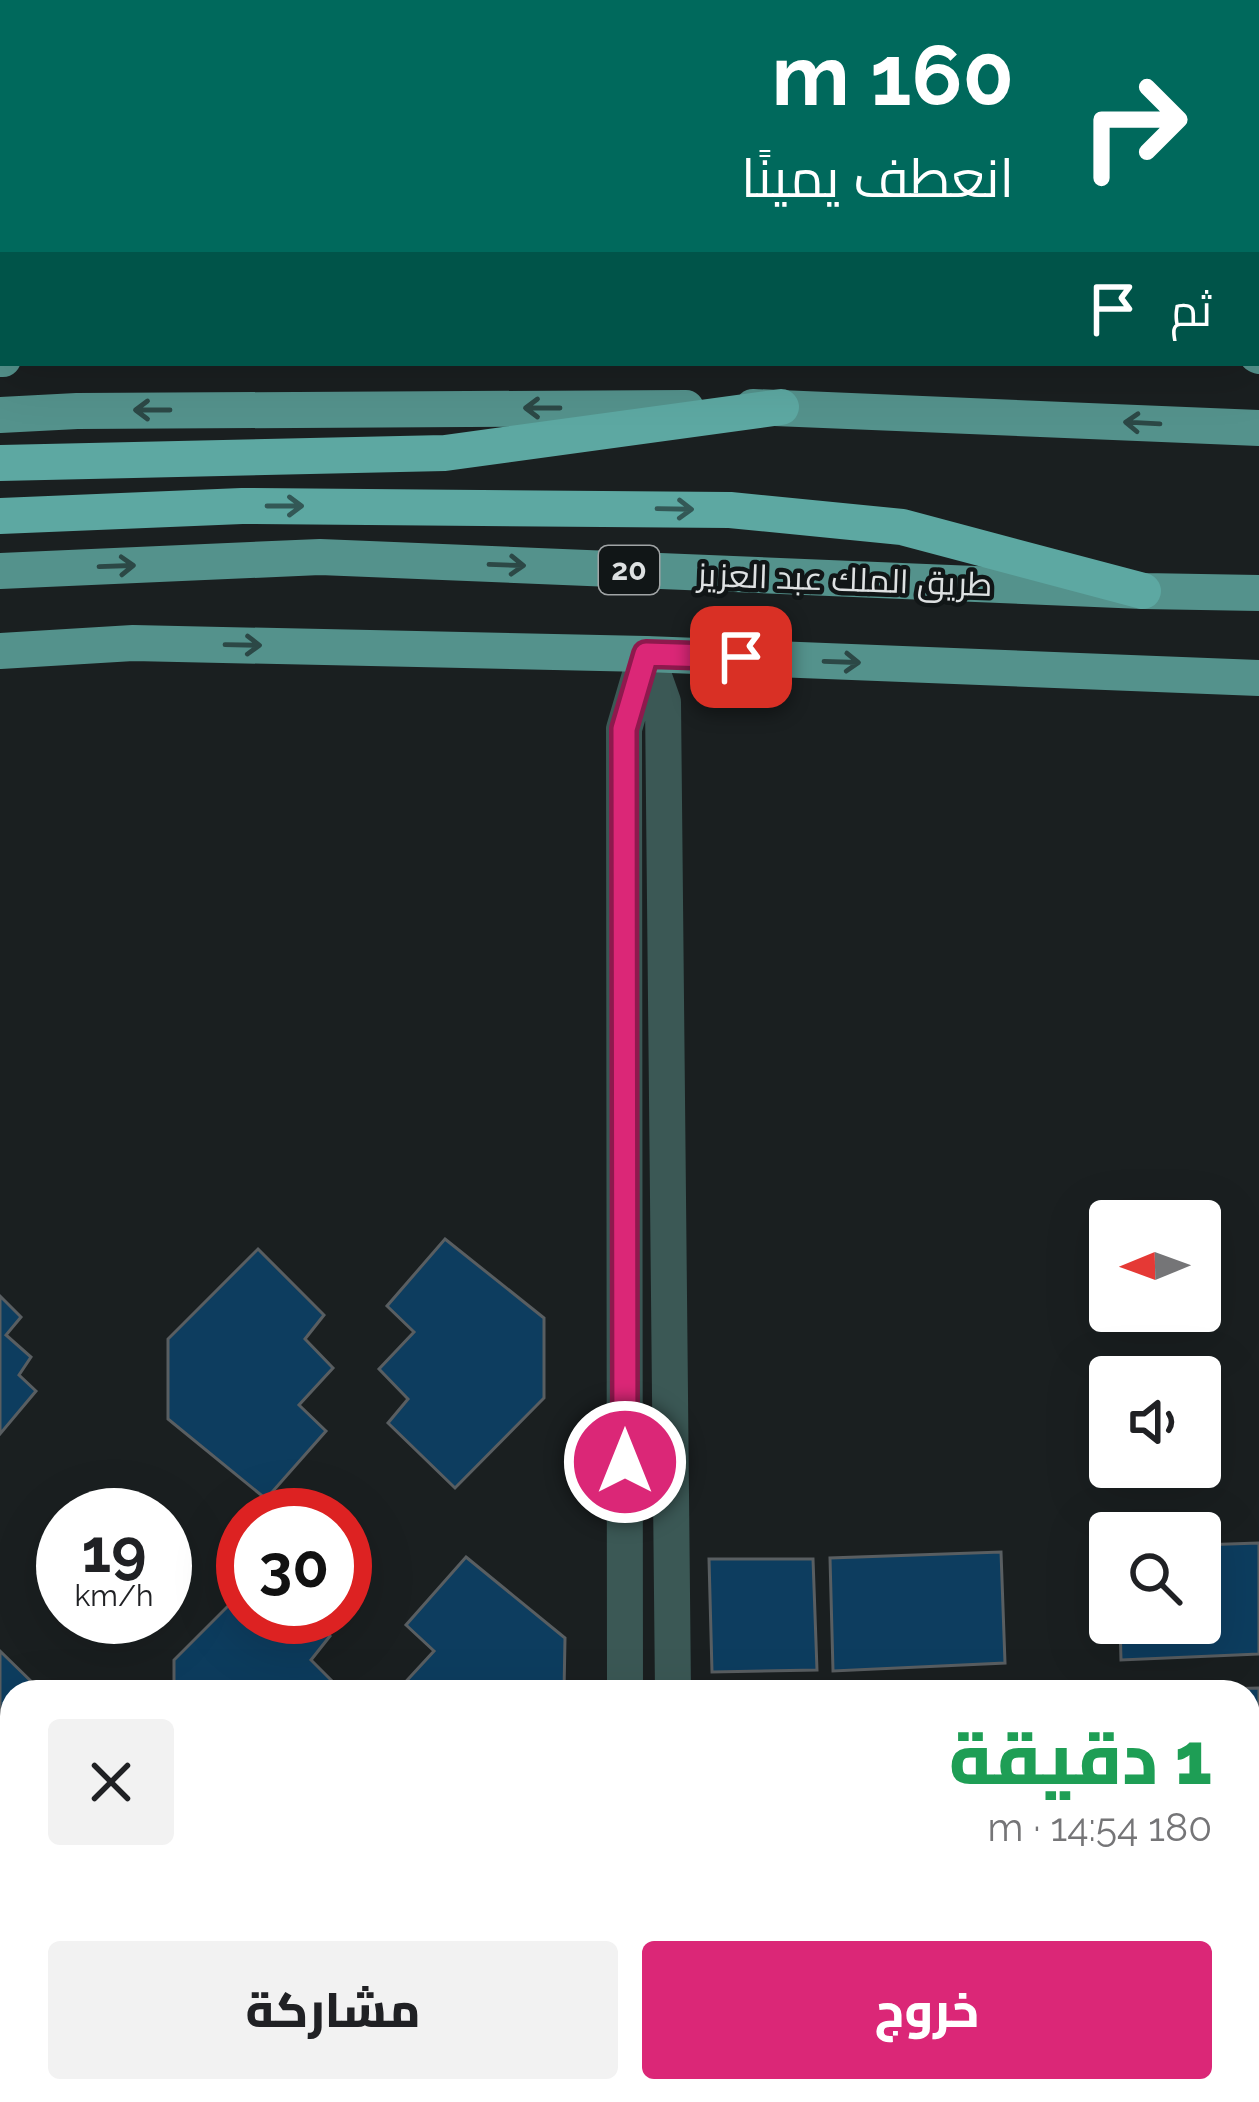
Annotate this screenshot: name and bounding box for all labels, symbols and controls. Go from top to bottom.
text: 160 m [772,26,1014,125]
icon: right [1056,48,1212,204]
text: انعطف يمينًا [741,146,1014,210]
icon: arrive [1080,276,1146,342]
text: ثم [1170,284,1212,337]
one-way arrow [523,397,562,420]
one-way arrow [133,399,172,421]
one-way arrow [1123,411,1162,434]
one-way arrow [265,495,304,517]
one-way arrow [655,498,694,520]
road number: 20 [599,546,659,594]
one-way arrow [97,554,136,577]
one-way arrow [487,554,526,577]
street label: طريق الملك عبد العزيز [695,555,993,605]
pin [690,606,792,708]
icon: arrive [708,624,774,690]
one-way arrow [223,634,262,657]
one-way arrow [822,650,861,673]
north arrow [1089,1200,1221,1332]
map controls [1089,1200,1221,1644]
button: sound [1089,1356,1221,1488]
position arrow [562,1399,688,1525]
speed limit sign: 30 [216,1488,372,1644]
button: search [1089,1512,1221,1644]
text: 19 [82,1516,146,1586]
text: km/h [74,1578,154,1613]
text: 1 دقيقة [949,1716,1212,1801]
button: close [48,1719,174,1845]
text: 180 m · 14:54 [987,1804,1212,1850]
button: مشاركة [48,1941,618,2079]
button: خروج [642,1941,1212,2079]

